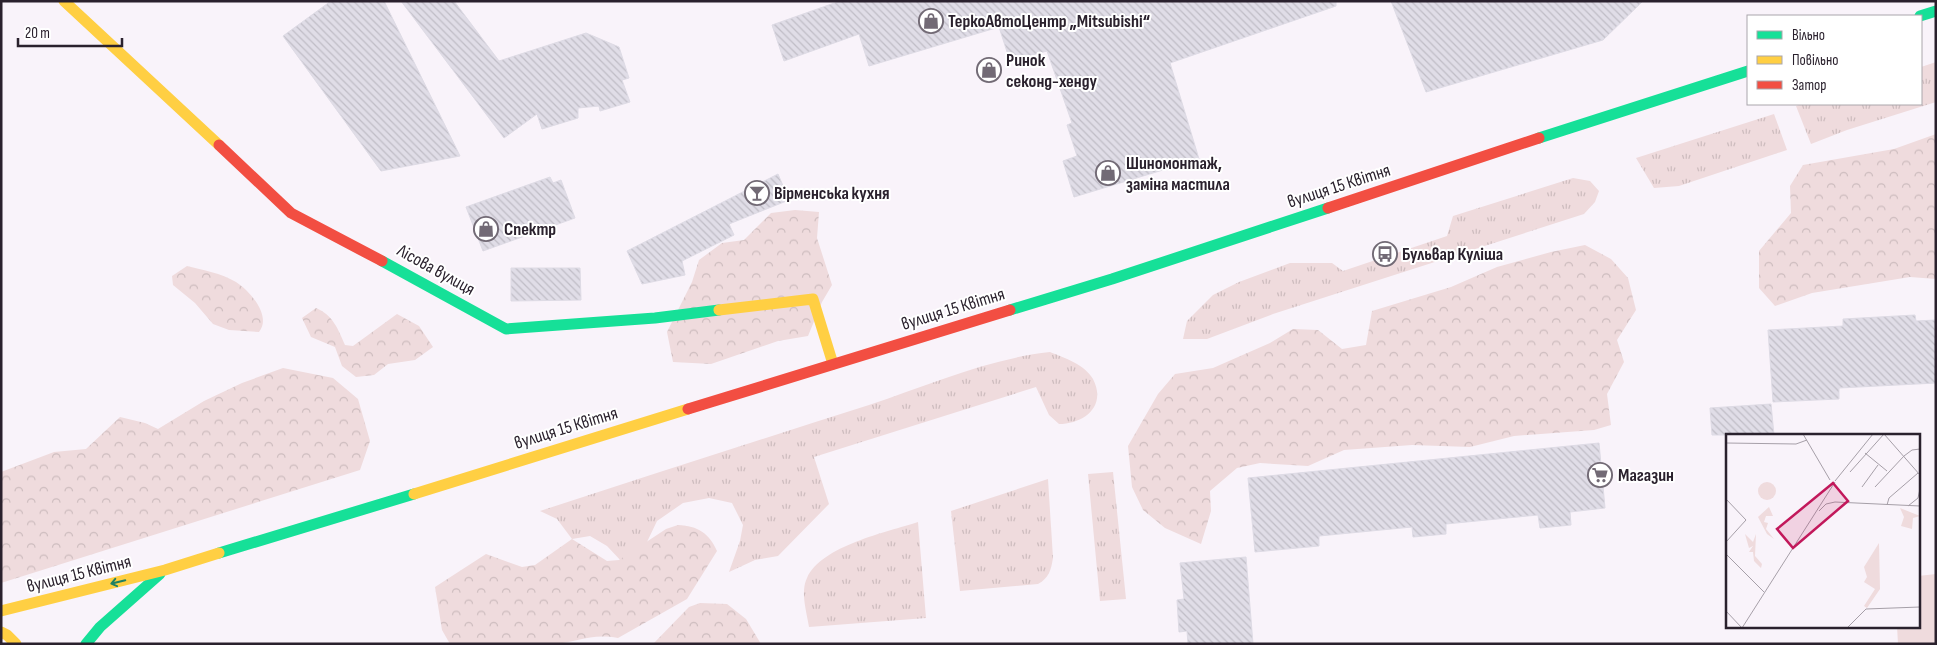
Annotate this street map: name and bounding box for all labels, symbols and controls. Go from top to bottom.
shop icon: ТеркоАвтоЦентр „Mitsubishi“ [918,8,944,34]
place label: ТеркоАвтоЦентр „Mitsubishi“ [948,11,1150,32]
scale bar [18,15,121,47]
legend [1747,15,1922,105]
text: 20 m [25,24,50,43]
text: Вільно [1792,26,1825,45]
place label: Ринок секонд-хенду [1006,50,1097,92]
text: Повільно [1792,51,1838,70]
shop icon: Ринок секонд-хенду [976,57,1002,83]
text: Затор [1792,76,1826,95]
place label: Шиномонтаж, заміна мастила [1126,153,1230,195]
street label: вулиця 15 Квітня [1285,159,1393,213]
shop icon: Шиномонтаж, заміна мастила [1095,160,1121,186]
bar icon: Вірменська кухня [744,180,770,206]
place label: Вірменська кухня [774,183,890,204]
shop icon: Спектр [473,216,499,242]
place label: Спектр [504,219,556,240]
street label: Лісова вулиця [393,240,479,300]
bus stop icon: Бульвар Куліша [1372,241,1398,267]
place label: Бульвар Куліша [1402,244,1503,265]
street label: вулиця 15 Квітня [899,283,1007,335]
street label: вулиця 15 Квітня [512,402,620,454]
inset map [1726,434,1920,628]
supermarket icon: Магазин [1587,462,1613,488]
place label: Магазин [1618,465,1674,486]
street label: вулиця 15 Квітня [25,551,133,597]
one-way arrow [110,578,126,587]

